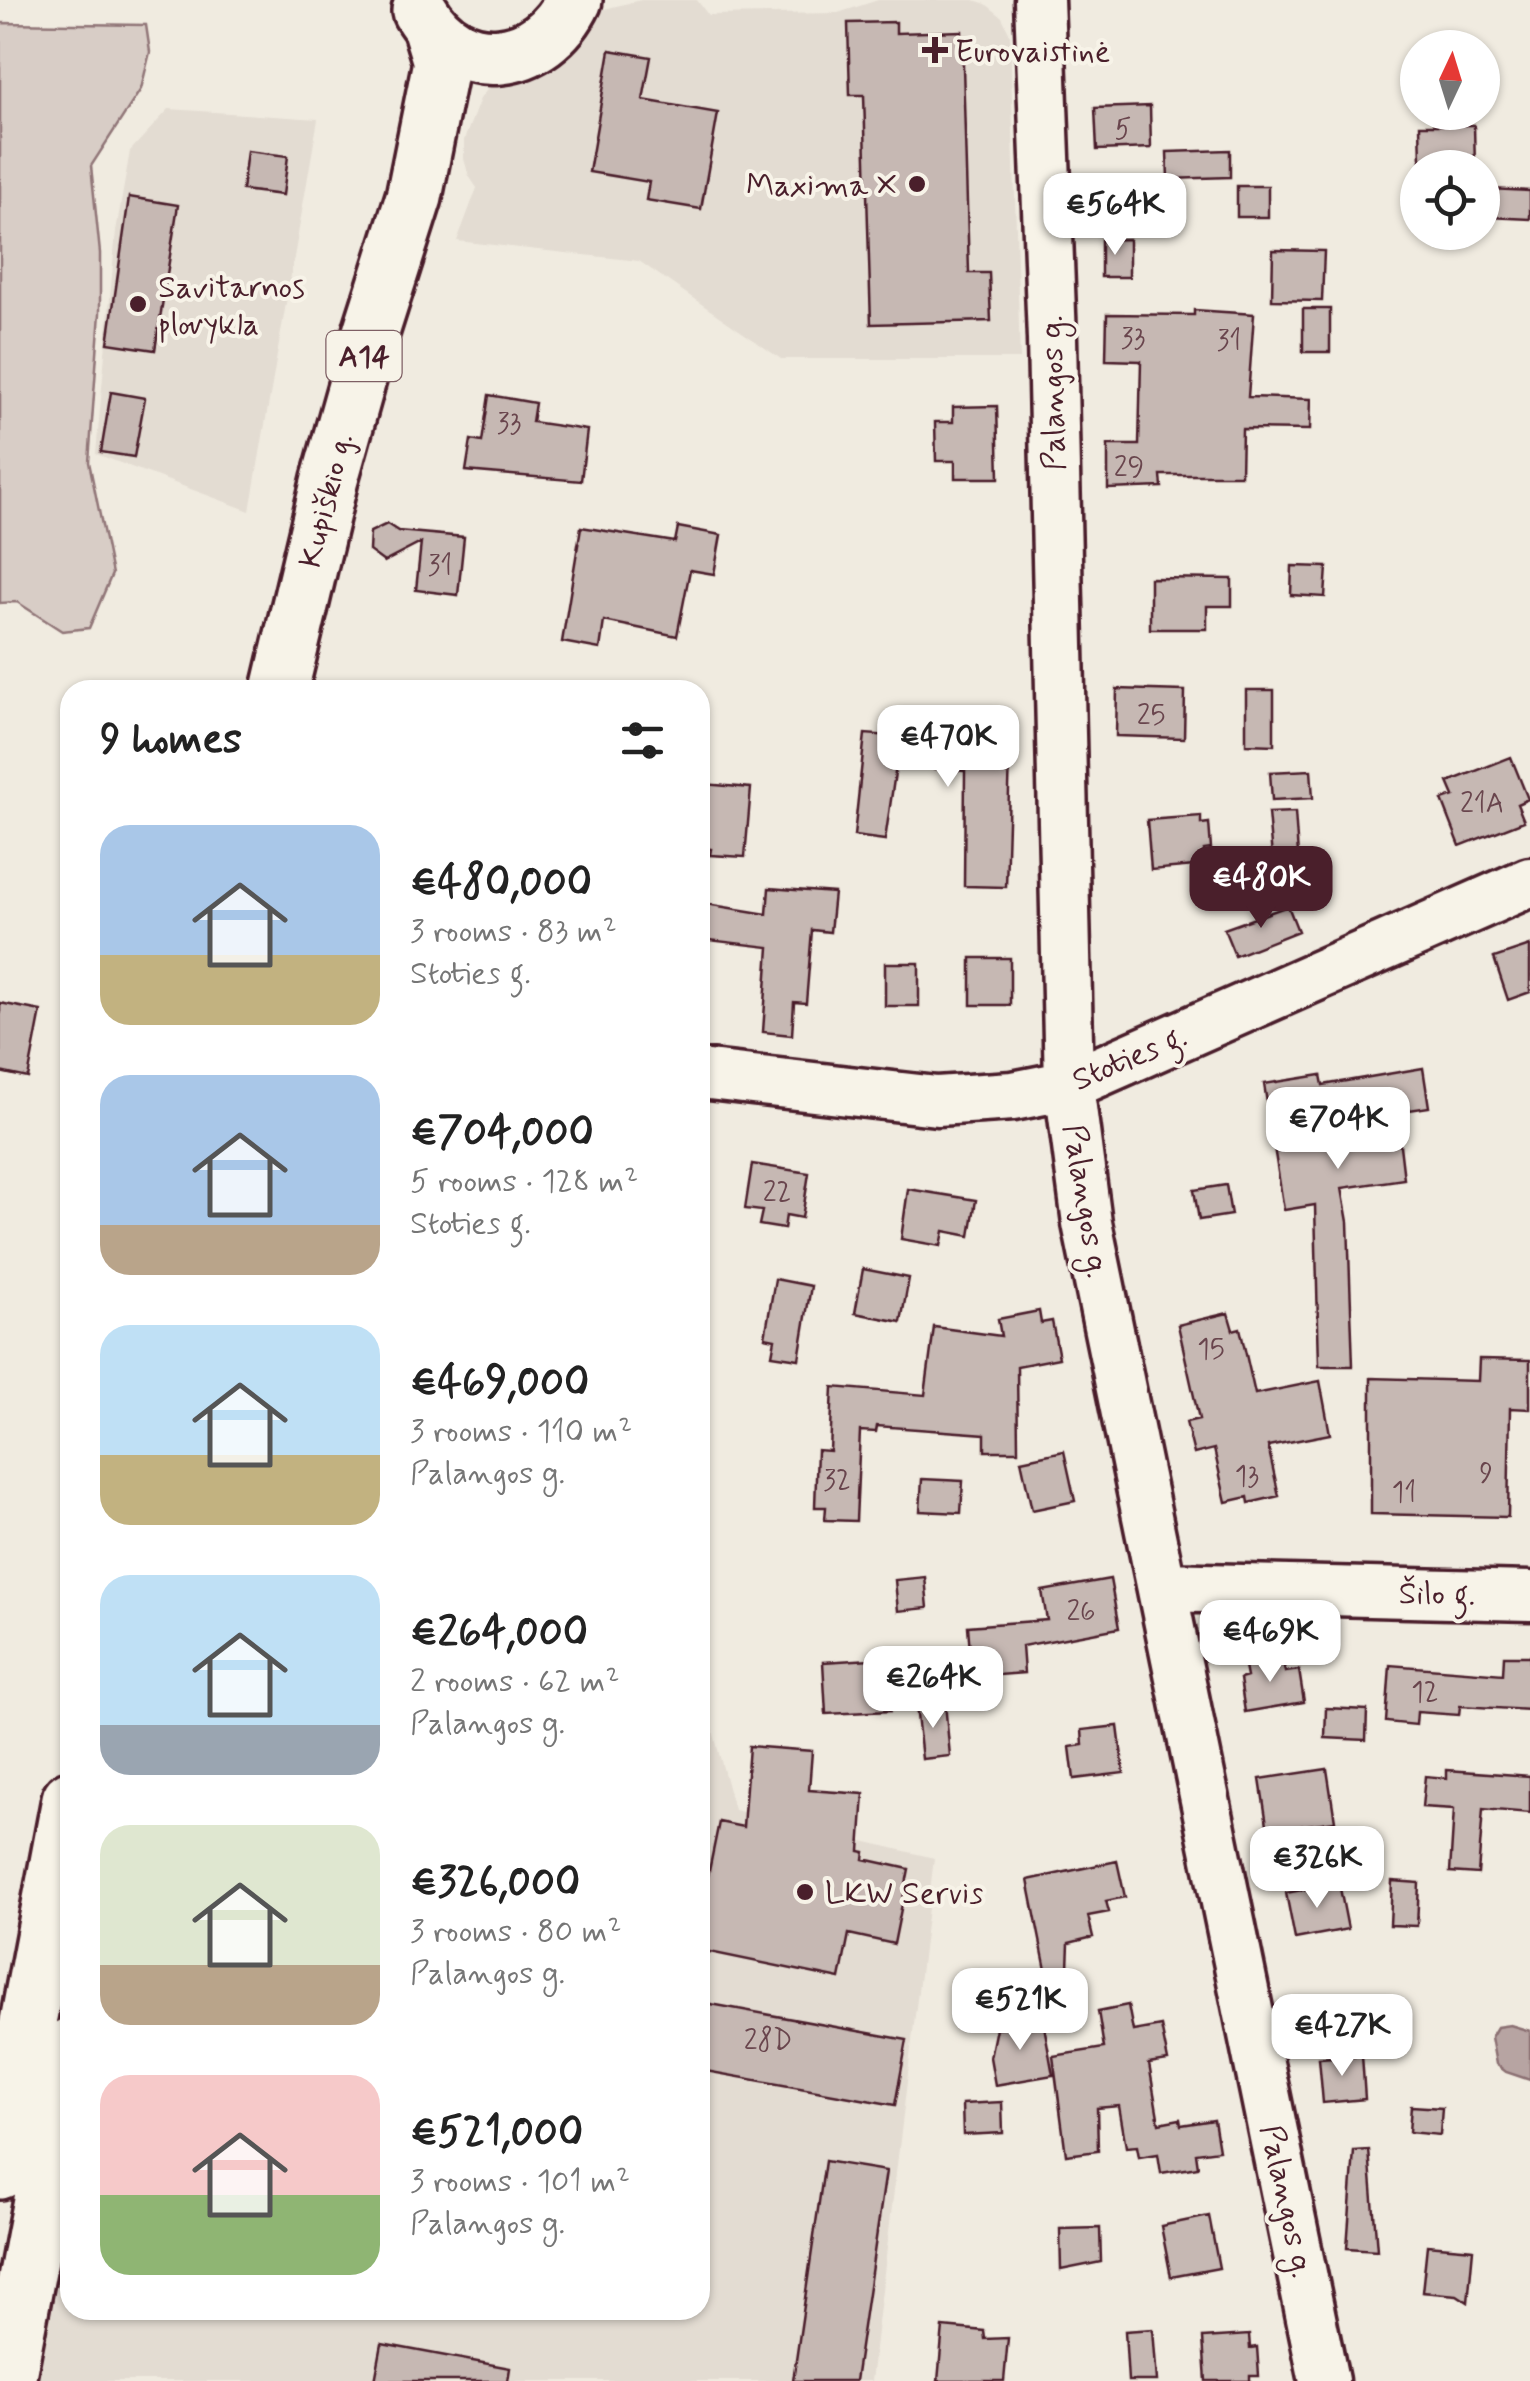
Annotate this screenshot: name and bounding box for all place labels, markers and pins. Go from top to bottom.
place label: Eurovaistinė [955,31,1110,73]
marker: Eurovaistinė [924,39,946,61]
place label: Maxima X [746,165,897,207]
marker: Maxima X [906,173,928,195]
pin: €564K [1045,173,1185,258]
place label: Savitarnos plovykla [158,267,305,346]
marker: Savitarnos plovykla [127,293,149,315]
pin: €470K [878,705,1018,790]
pin: €480K [1191,846,1331,931]
pin: €704K [1268,1087,1408,1172]
pin: €469K [1200,1600,1340,1685]
pin: €264K [863,1646,1003,1731]
pin: €326K [1247,1826,1387,1911]
place label: LKW Servis [825,1873,983,1915]
marker: LKW Servis [794,1881,816,1903]
pin: €521K [950,1968,1090,2053]
pin: €427K [1272,1994,1412,2079]

